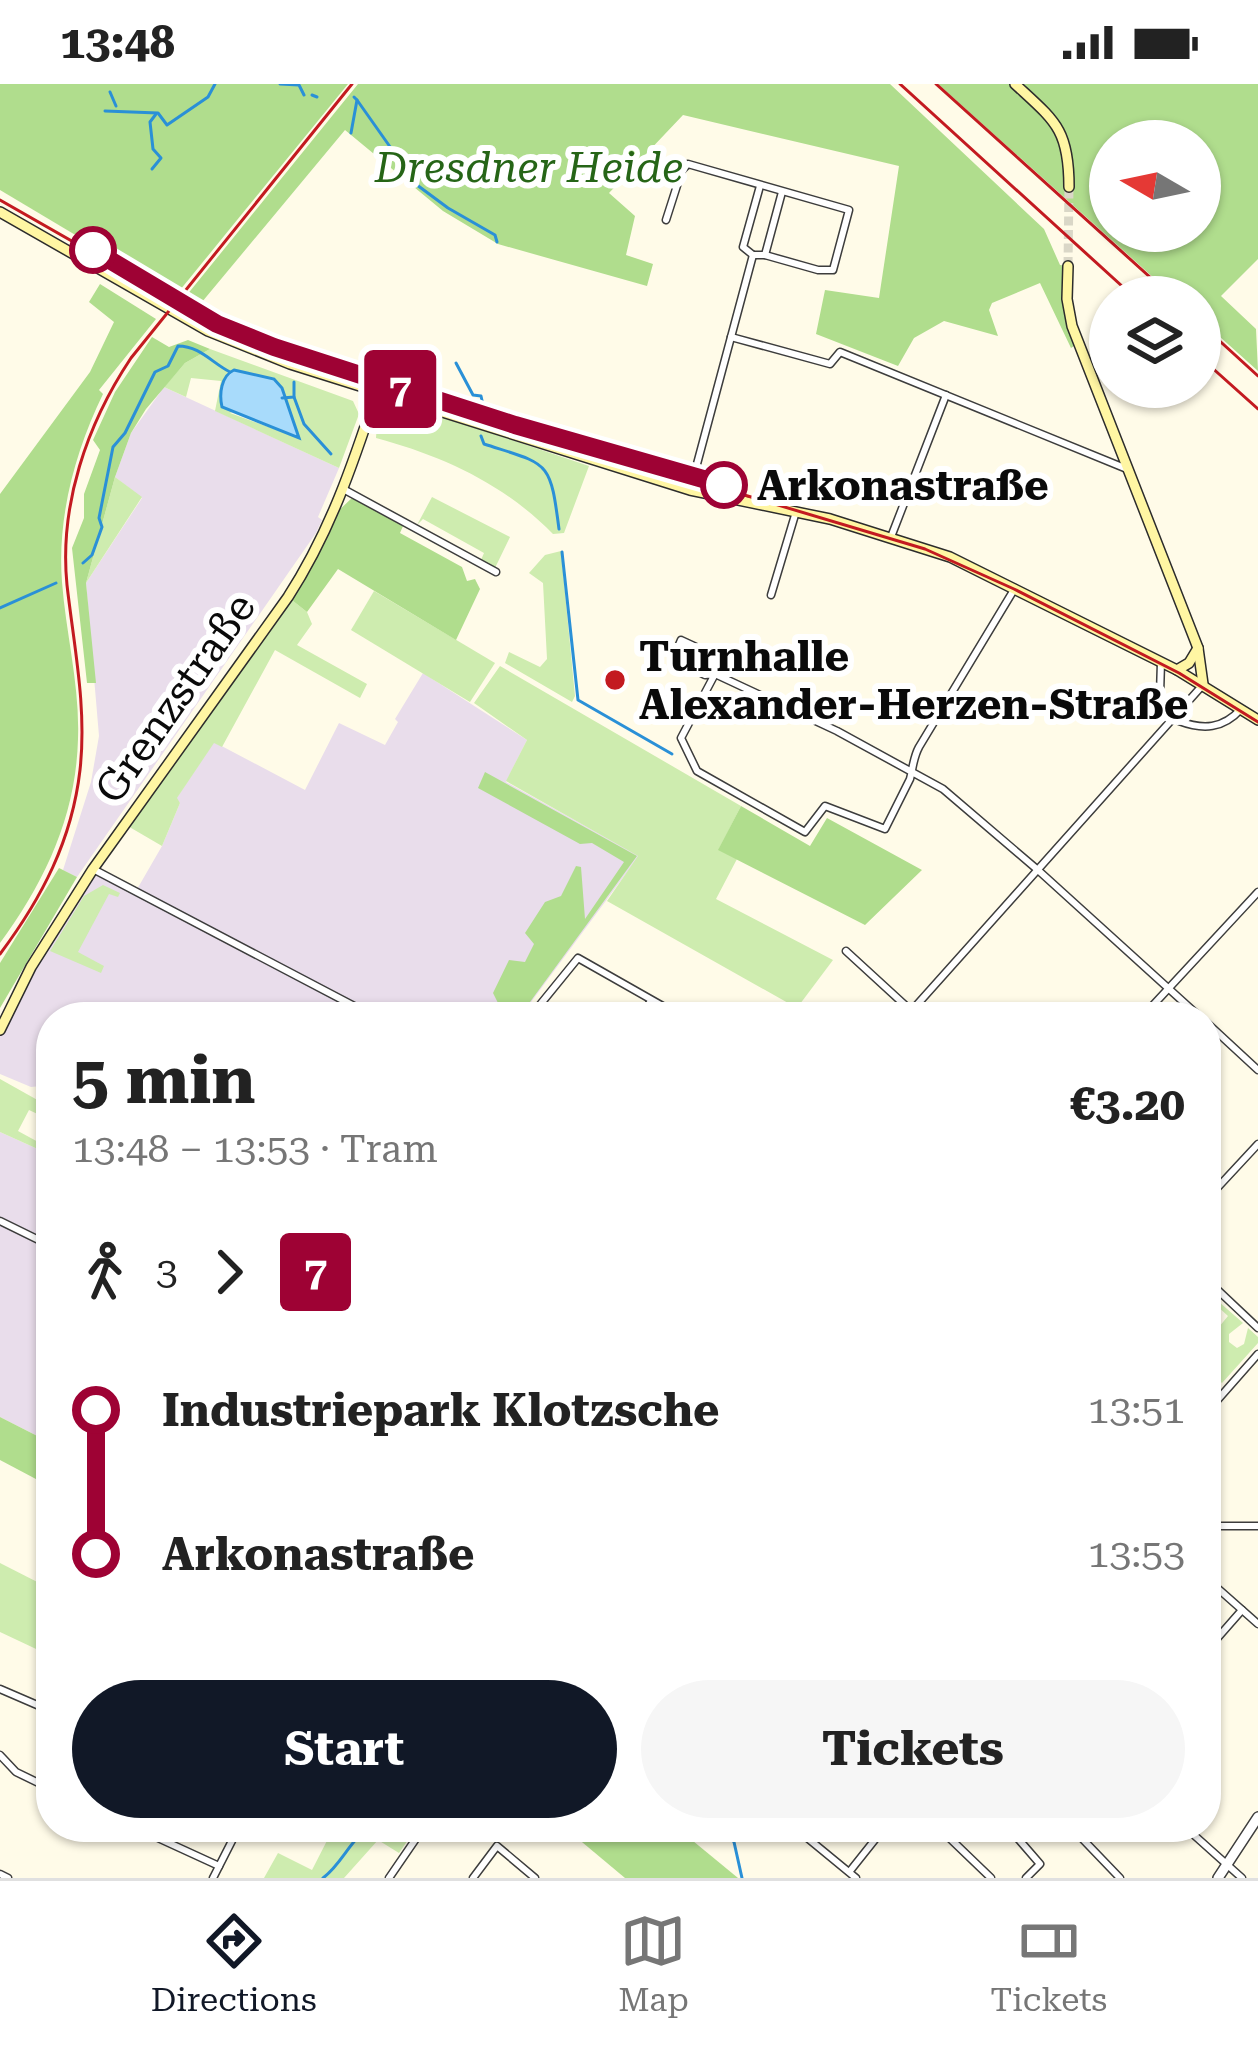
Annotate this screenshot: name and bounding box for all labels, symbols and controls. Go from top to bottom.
text: 13:48 [60,16,175,69]
north arrow [1089,120,1221,252]
map controls [1089,120,1221,408]
park label: Dresdner Heide [374,143,683,192]
unlabelled marker [71,228,115,272]
button: layers [1089,276,1221,408]
line badge: 7 [361,350,439,428]
text: 7 [388,364,412,413]
place label: Arkonastraße [757,461,1049,510]
marker: Arkonastraße [702,463,746,507]
street label: Grenzstraße [85,584,265,812]
place label: Turnhalle Alexander-Herzen-Straße [639,632,1188,729]
marker: Turnhalle Alexander-Herzen-Straße [602,667,628,693]
text: 5 min [72,1042,255,1119]
text: €3.20 [1070,1078,1185,1131]
text: 13:48 – 13:53 · Tram [72,1126,438,1172]
icon: walk [72,1239,138,1305]
icon: forward [196,1239,262,1305]
text: 7 [304,1247,327,1296]
text: 3 [156,1249,178,1295]
text: Industriepark Klotzsche [162,1384,719,1437]
text: 13:51 [1088,1387,1185,1433]
text: Arkonastraße [162,1528,475,1581]
text: 13:53 [1088,1531,1185,1577]
button: Start [72,1680,617,1818]
button: Tickets [641,1680,1185,1818]
tab: Directions [151,1908,317,2019]
tab: Map [618,1908,689,2019]
tab: Tickets [990,1908,1107,2019]

